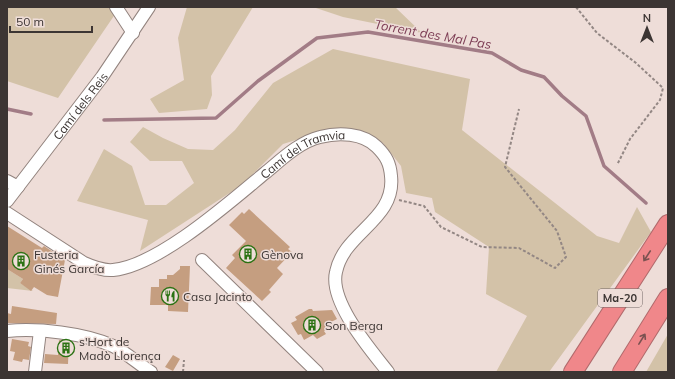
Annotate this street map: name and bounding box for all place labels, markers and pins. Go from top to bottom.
building icon: Gènova [238,244,258,264]
place label: Fusteria Ginés García [34,247,105,276]
place label: Gènova [261,247,304,262]
building icon: Fusteria Ginés García [11,251,31,271]
restaurant icon: Casa Jacinto [160,286,180,306]
place label: Casa Jacinto [183,289,253,304]
building icon: Son Berga [302,315,322,335]
place label: Son Berga [325,318,383,333]
place label: s'Hort de Madò Llorença [79,334,161,363]
building icon: s'Hort de Madò Llorença [56,338,76,358]

